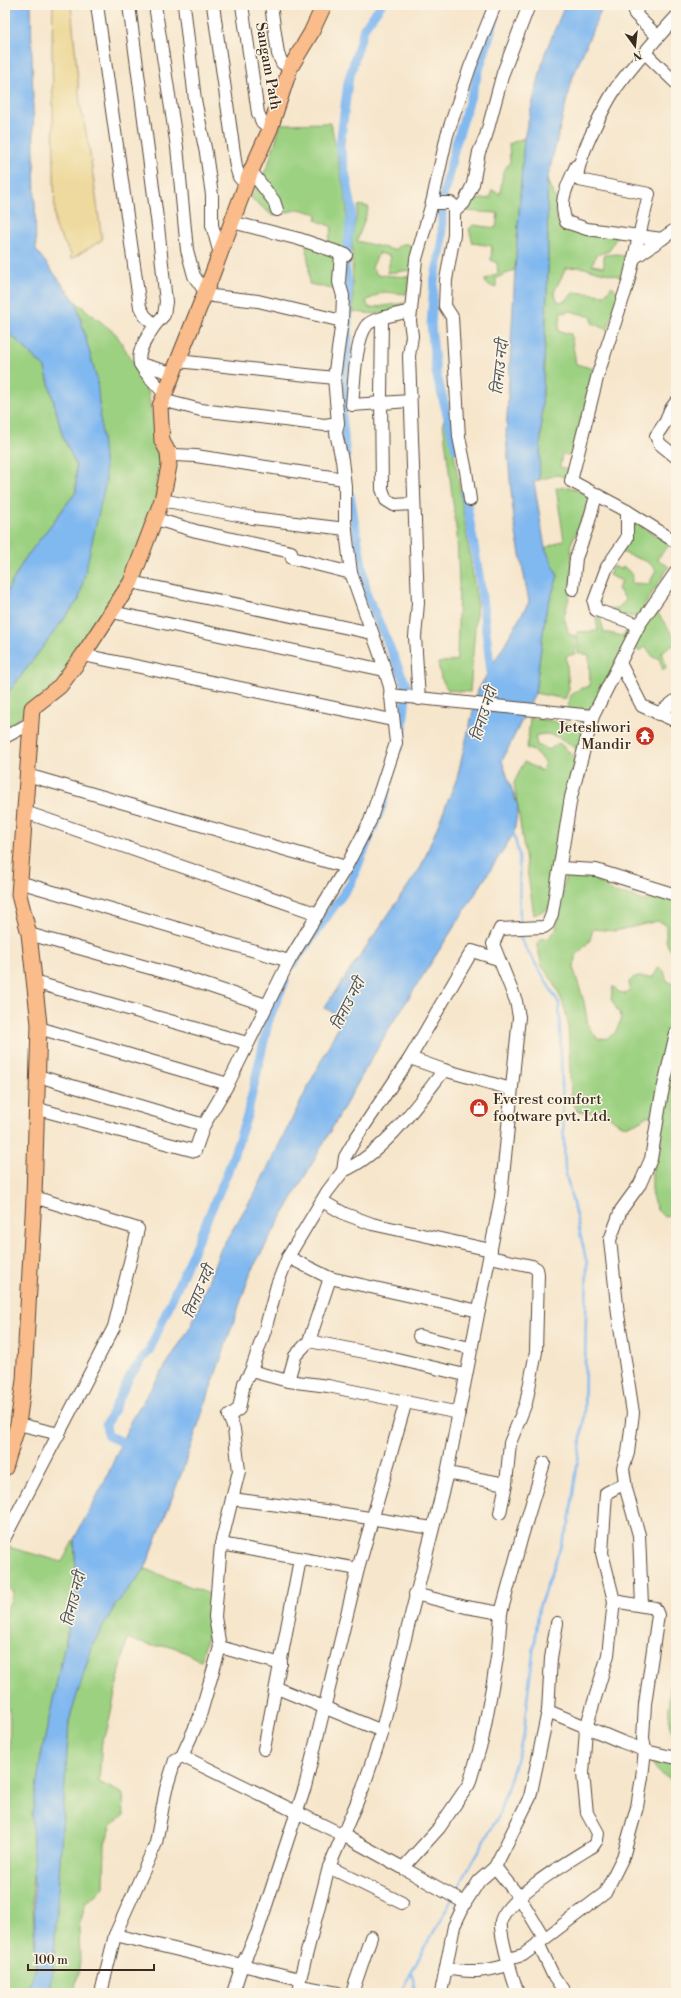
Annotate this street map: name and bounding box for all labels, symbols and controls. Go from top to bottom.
street label: Sangam Path [251,21,285,111]
north arrow [615,26,655,66]
text: N [631,47,643,63]
water label: तिनाउ नदी [487,335,513,396]
water label: तिनाउ नदी [466,682,503,743]
place label: Jeteshwori Mandir [557,718,632,754]
temple icon: Jeteshwori Mandir [634,725,656,747]
water label: तिनाउ नदी [327,972,371,1033]
place label: Everest comfort footware pvt. Ltd. [493,1090,610,1126]
shop icon: Everest comfort footware pvt. Ltd. [468,1097,490,1119]
water label: तिनाउ नदी [179,1260,220,1321]
water label: तिनाउ नदी [58,1567,91,1628]
scale bar [28,1946,154,1972]
text: 100 m [34,1953,68,1968]

